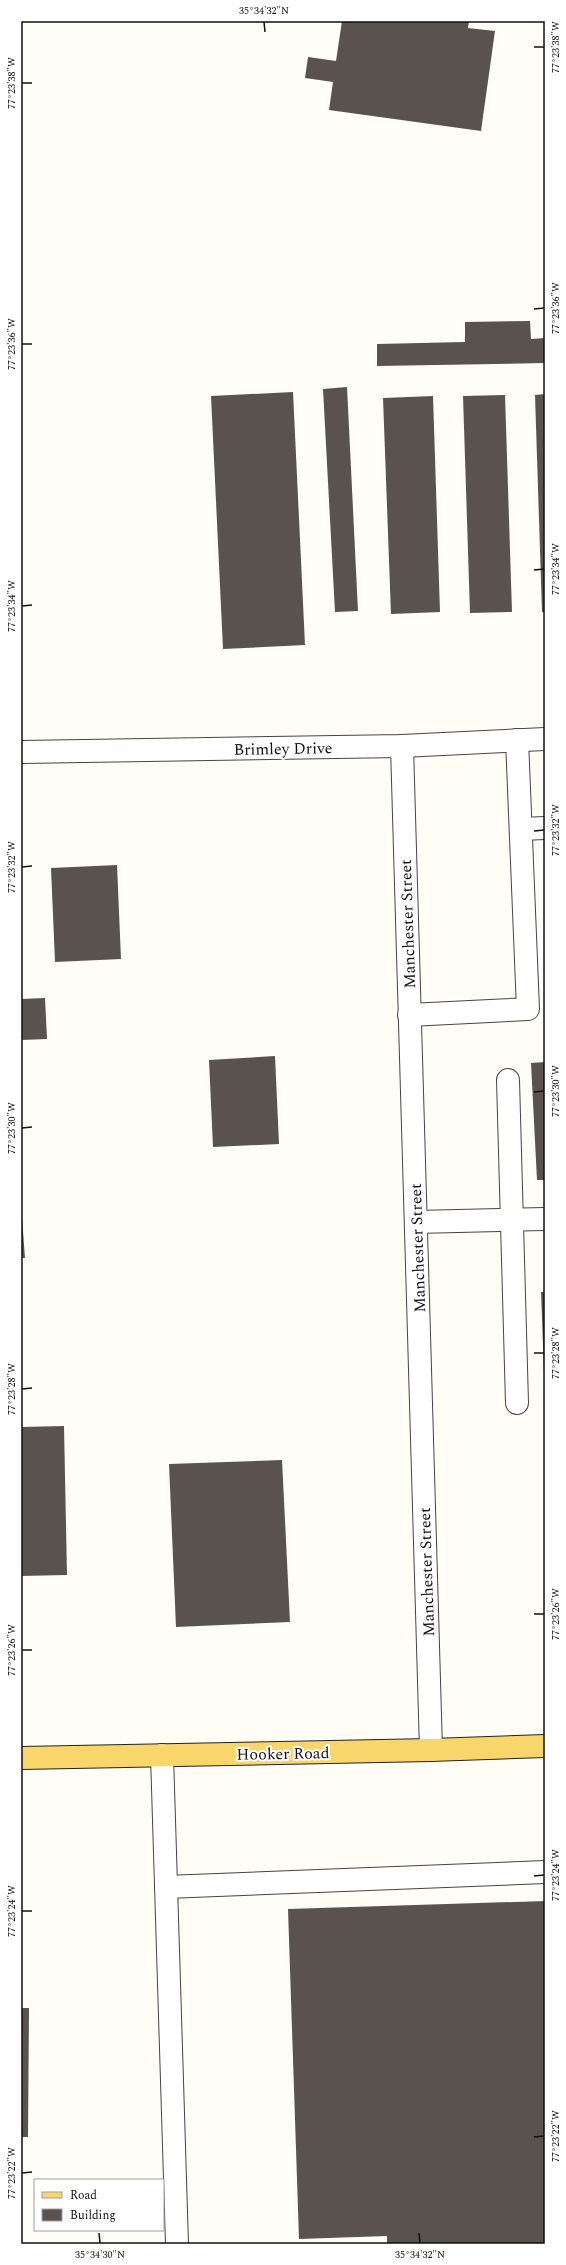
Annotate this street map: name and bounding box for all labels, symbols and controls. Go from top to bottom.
text: 35°34'32"N [239,3,289,19]
text: 77°23'38"W [548,21,564,73]
text: 77°23'38"W [4,57,20,109]
text: 77°23'36"W [548,282,564,334]
text: 77°23'36"W [4,318,20,370]
text: 77°23'34"W [548,543,564,595]
text: 77°23'34"W [4,580,20,632]
street label: Brimley Drive [233,736,333,762]
text: 77°23'32"W [548,804,564,856]
text: 77°23'32"W [4,841,20,893]
street label: Manchester Street [394,858,422,989]
text: 77°23'30"W [548,1065,564,1117]
text: 77°23'30"W [4,1102,20,1154]
street label: Manchester Street [404,1182,432,1313]
text: 77°23'28"W [548,1327,564,1379]
text: 77°23'28"W [4,1363,20,1415]
street label: Manchester Street [413,1506,441,1637]
text: 77°23'26"W [548,1588,564,1640]
text: 77°23'26"W [4,1624,20,1676]
street label: Hooker Road [236,1741,330,1767]
text: 77°23'24"W [548,1849,564,1901]
text: 77°23'24"W [4,1885,20,1937]
text: 77°23'22"W [548,2110,564,2162]
text: 77°23'22"W [4,2147,20,2199]
legend [34,2179,164,2231]
text: Road [70,2186,97,2205]
text: Building [70,2206,116,2225]
text: 35°34'30"N [75,2247,125,2263]
text: 35°34'32"N [395,2247,445,2263]

